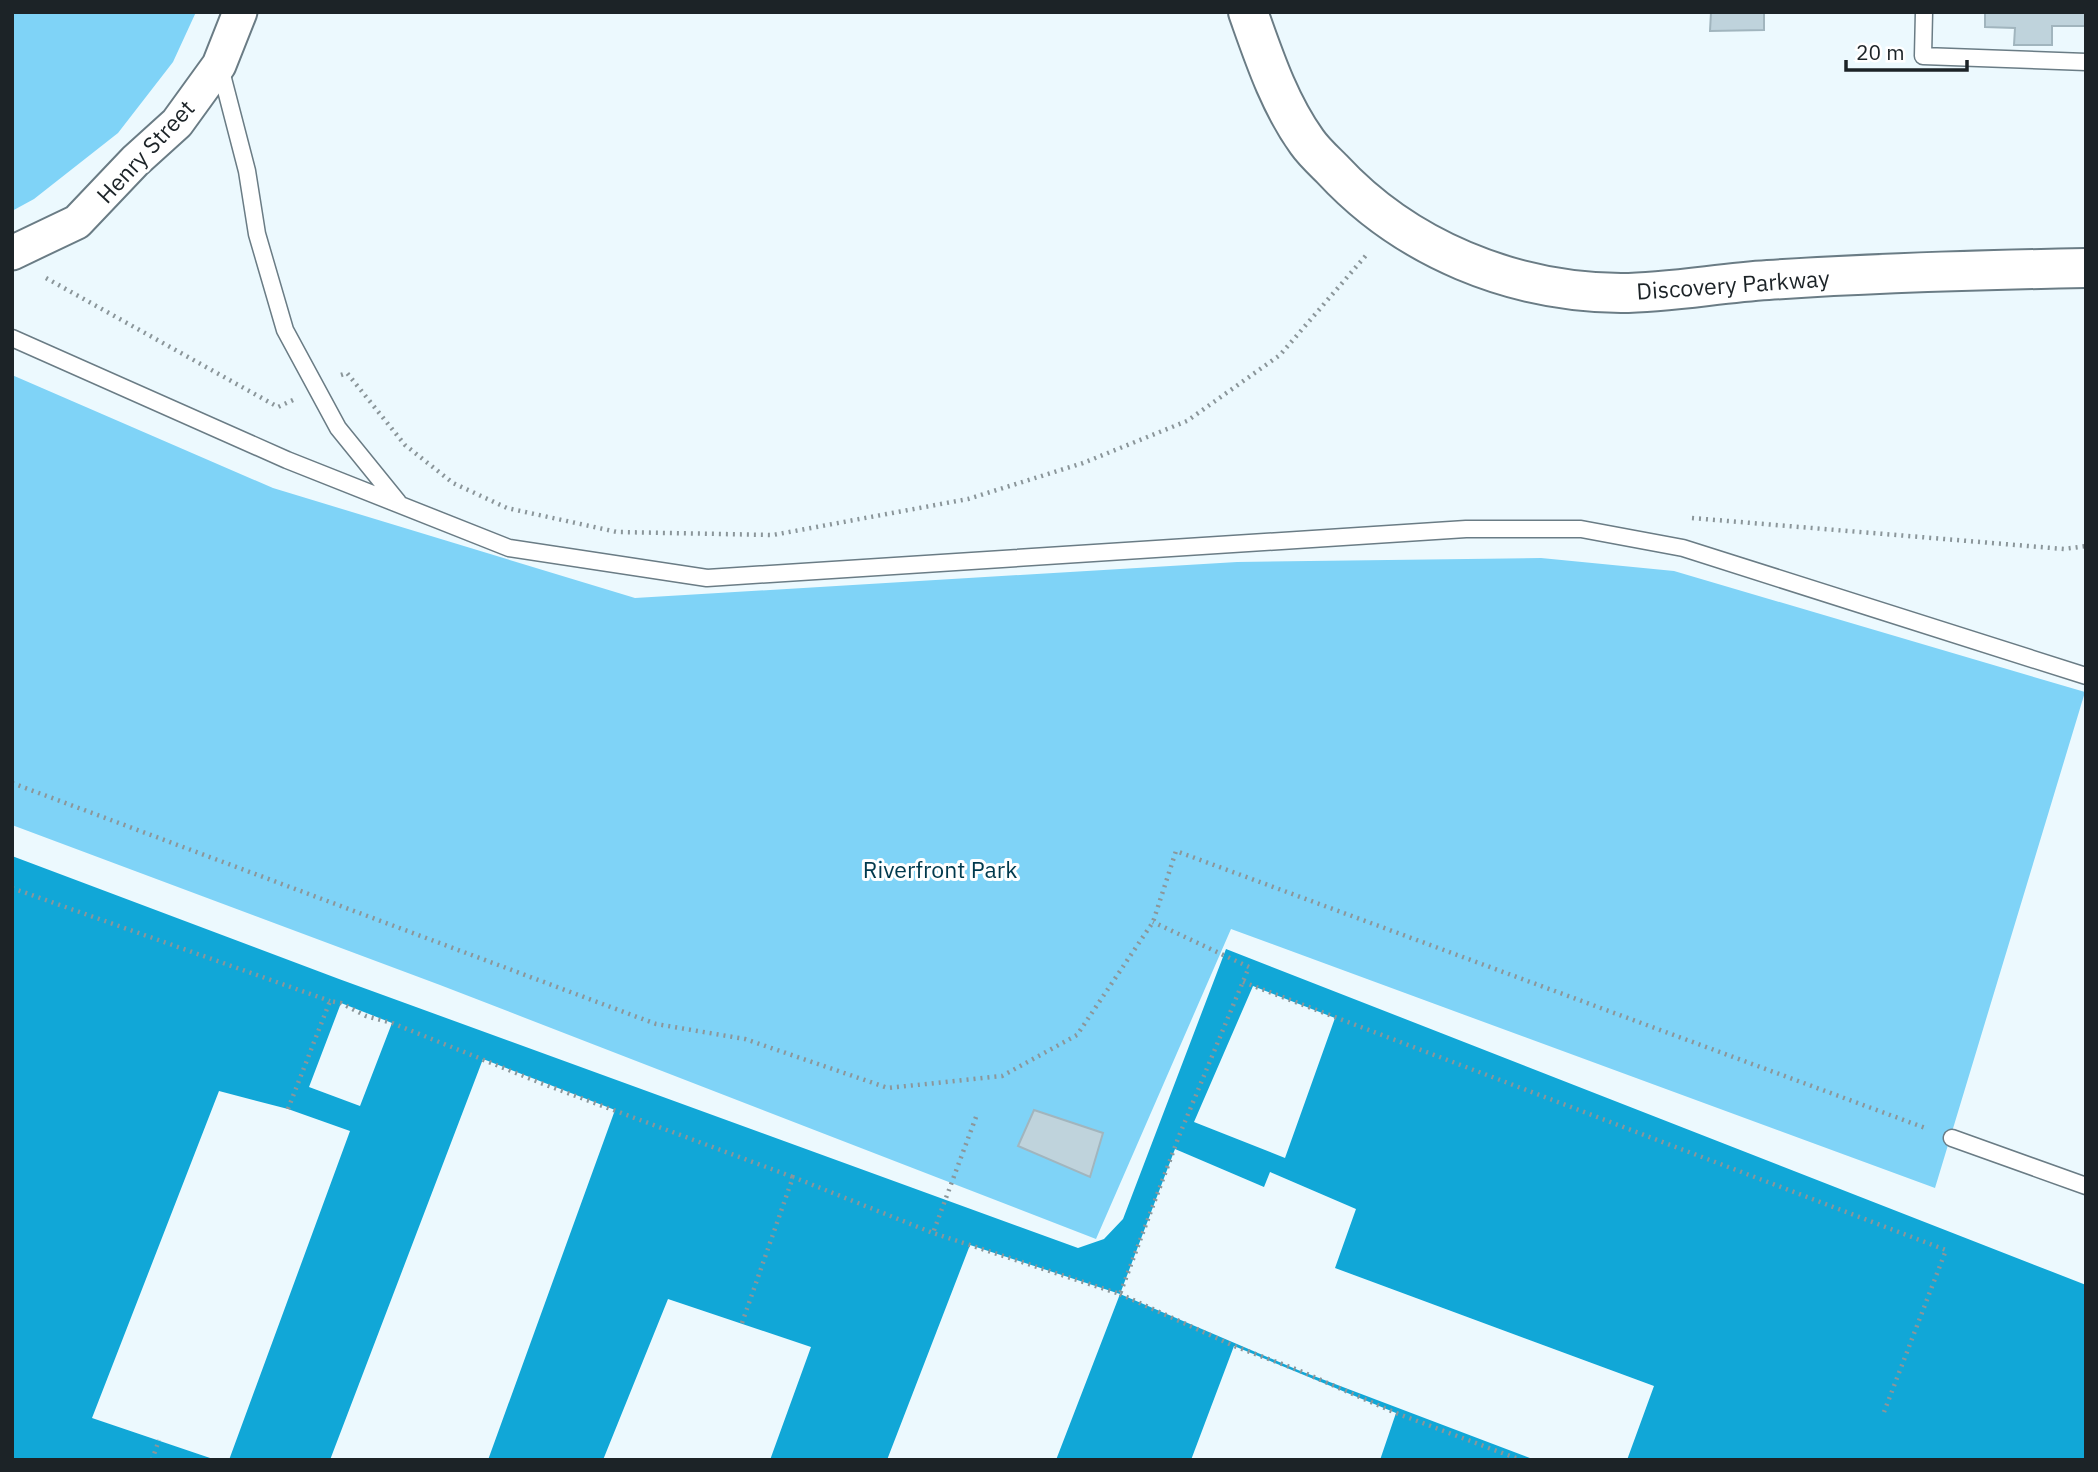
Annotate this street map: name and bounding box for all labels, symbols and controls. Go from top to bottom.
scale bar [1846,28,1967,72]
text: 20 m [1856,38,1905,66]
street label: Henry Street [89,93,201,209]
street label: Discovery Parkway [1635,262,1831,306]
park label: Riverfront Park [863,854,1017,884]

